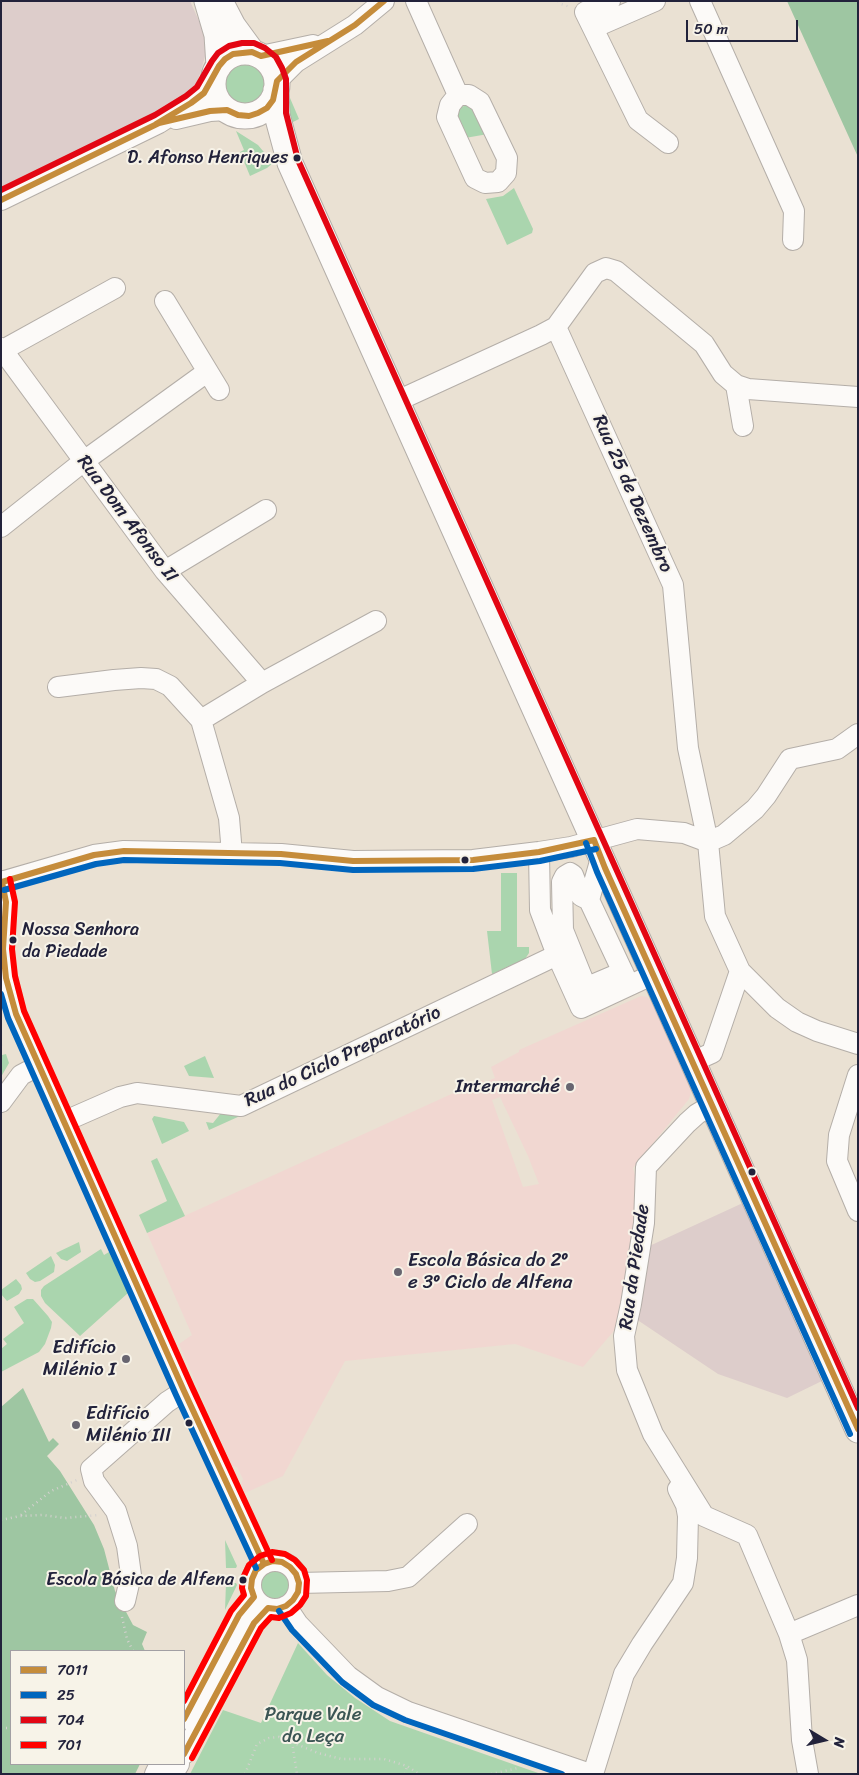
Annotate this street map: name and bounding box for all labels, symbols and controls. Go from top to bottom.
scale bar [689,10,802,42]
text: 50 m [694,16,728,42]
place label: D. Afonso Henriques [127,147,288,169]
marker: D. Afonso Henriques [292,153,302,163]
street label: Rua 25 de Dezembro [587,412,677,576]
street label: Rua Dom Afonso II [72,451,182,587]
unlabelled marker [460,855,470,865]
place label: Nossa Senhora da Piedade [22,919,139,962]
marker: Nossa Senhora da Piedade [8,935,18,945]
street label: Rua do Ciclo Preparatório [241,1001,445,1113]
place label: Intermarché [455,1076,560,1098]
marker: Intermarché [564,1081,576,1093]
unlabelled marker [747,1167,757,1177]
street label: Rua da Piedade [615,1203,655,1331]
place label: Escola Básica do 2º e 3º Ciclo de Alfena [408,1250,572,1294]
marker: Escola Básica do 2º e 3º Ciclo de Alfena [392,1266,404,1278]
place label: Edifício Milénio I [43,1337,116,1381]
marker: Edifício Milénio I [120,1353,132,1365]
place label: Edifício Milénio III [86,1403,171,1447]
unlabelled marker [184,1418,194,1428]
marker: Edifício Milénio III [70,1419,82,1431]
place label: Escola Básica de Alfena [46,1569,234,1591]
marker: Escola Básica de Alfena [238,1575,248,1585]
legend [10,1650,185,1765]
text: 7011 [57,1657,88,1683]
text: 25 [57,1682,75,1708]
park label: Parque Vale do Leça [264,1704,362,1748]
text: 704 [57,1707,84,1733]
north arrow [799,1715,849,1765]
text: 701 [57,1732,81,1758]
text: N [826,1736,852,1749]

